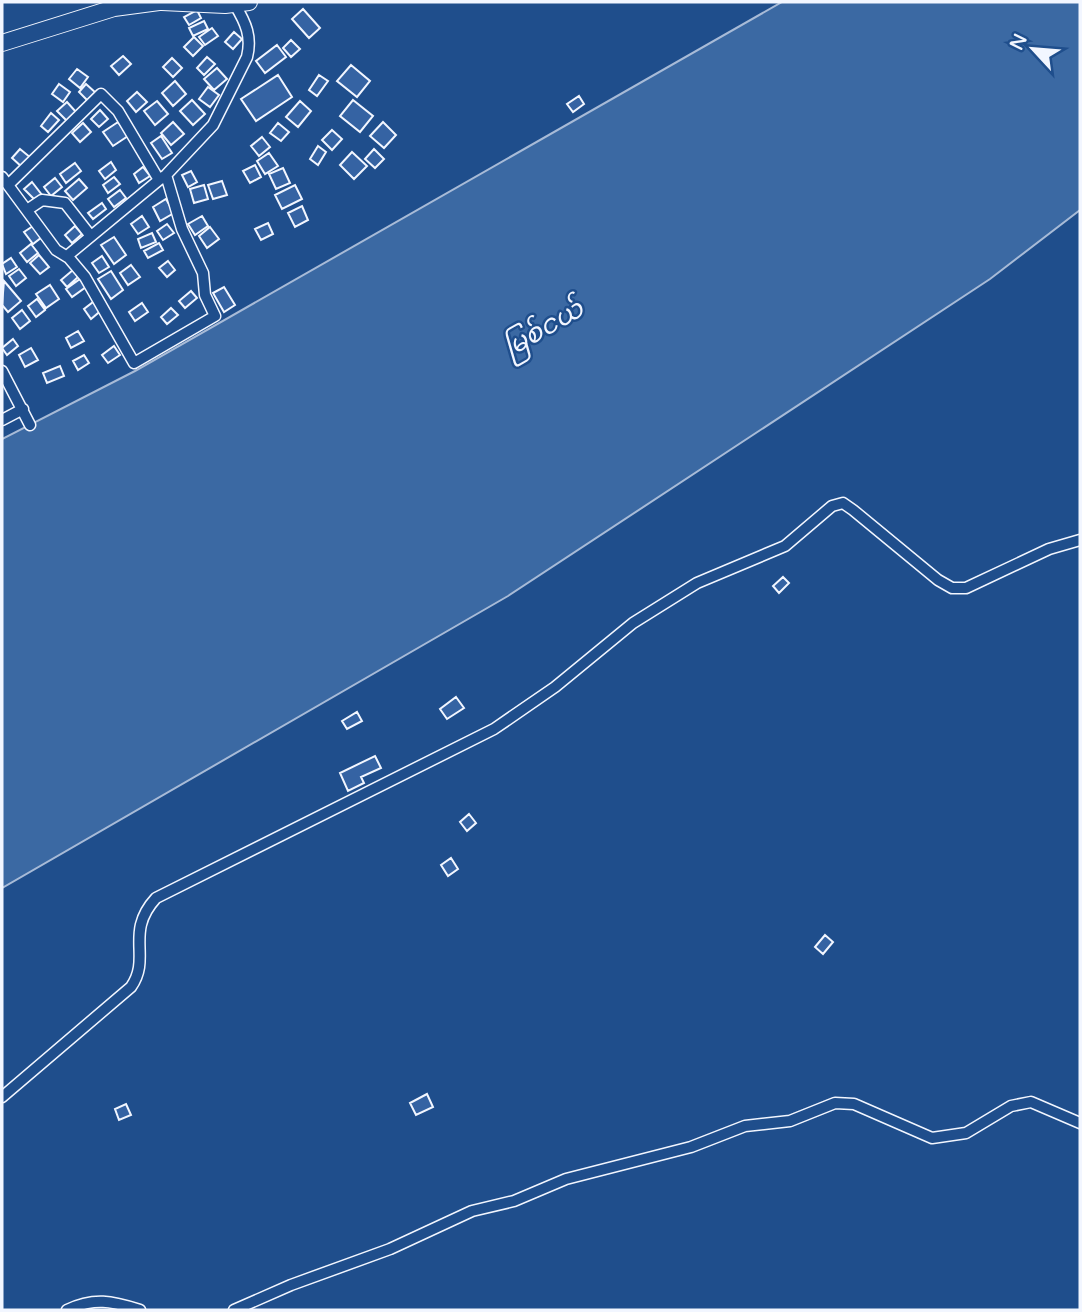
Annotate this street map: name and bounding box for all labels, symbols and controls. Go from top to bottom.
north arrow [998,14,1068,84]
text: N [1005,30,1032,54]
water label: မြစ်ငယ် [496,289,594,369]

